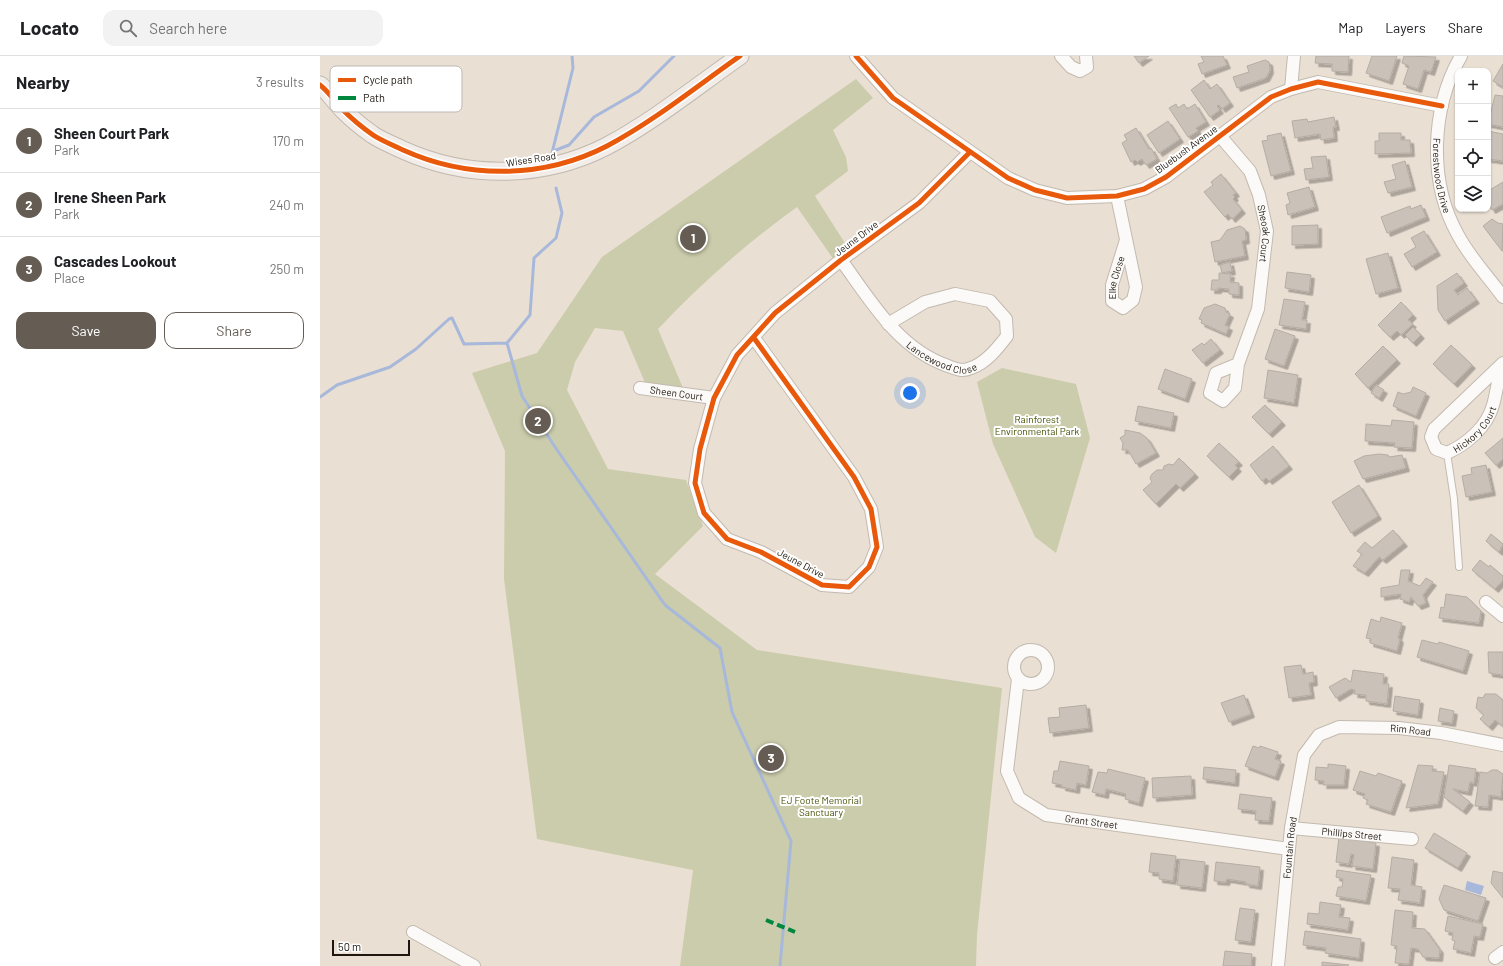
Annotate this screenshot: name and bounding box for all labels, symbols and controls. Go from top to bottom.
search box [103,10,383,46]
text: Locato [20,16,79,39]
icon: search [117,17,139,39]
text: Search here [149,19,227,37]
text: Map [1338,19,1363,36]
text: Layers [1385,19,1426,36]
text: Share [1448,19,1483,36]
legend [330,66,462,112]
map controls [1455,68,1491,212]
button: + [1455,68,1491,104]
text: Nearby [16,72,70,92]
text: Cycle path [363,73,413,86]
text: 3 results [256,74,304,90]
text: Path [363,91,385,104]
button: − [1455,104,1491,140]
street label: Bluebush Avenue [1153,122,1219,176]
text: Sheen Court Park [54,124,169,142]
text: 1 [27,133,31,149]
text: 170 m [273,133,304,149]
street label: Forestwood Drive [1431,138,1453,215]
button: locate [1455,140,1491,176]
text: Park [54,142,80,158]
street label: Wises Road [505,149,557,169]
button: layers [1455,176,1491,212]
text: Irene Sheen Park [54,188,166,206]
text: 2 [25,197,33,213]
text: 240 m [269,197,304,213]
street label: Sheoak Court [1255,204,1273,263]
text: Park [54,206,80,222]
street label: Jeune Drive [832,218,880,258]
pin: 1 [680,223,706,253]
text: Cascades Lookout [54,252,176,270]
street label: Elke Close [1106,254,1127,299]
text: 3 [25,261,33,277]
text: 250 m [270,261,304,277]
text: Place [54,270,85,286]
button: Save [16,312,156,349]
button: Share [164,312,304,349]
street label: Lancewood Close [904,338,979,376]
street label: Sheen Court [649,383,704,403]
your location [900,383,920,403]
street label: Hickory Court [1451,404,1498,455]
pin: 2 [525,406,551,436]
park label: Rainforest Environmental Park [995,413,1079,437]
street label: Jeune Drive [775,546,827,580]
street label: Rim Road [1390,722,1432,738]
pin: 3 [758,743,784,773]
park label: EJ Foote Memorial Sanctuary [781,794,861,818]
street label: Grant Street [1064,812,1119,831]
street label: Fountain Road [1280,816,1299,879]
street label: Phillips Street [1321,825,1383,842]
scale bar [332,938,410,957]
text: 50 m [338,940,361,953]

